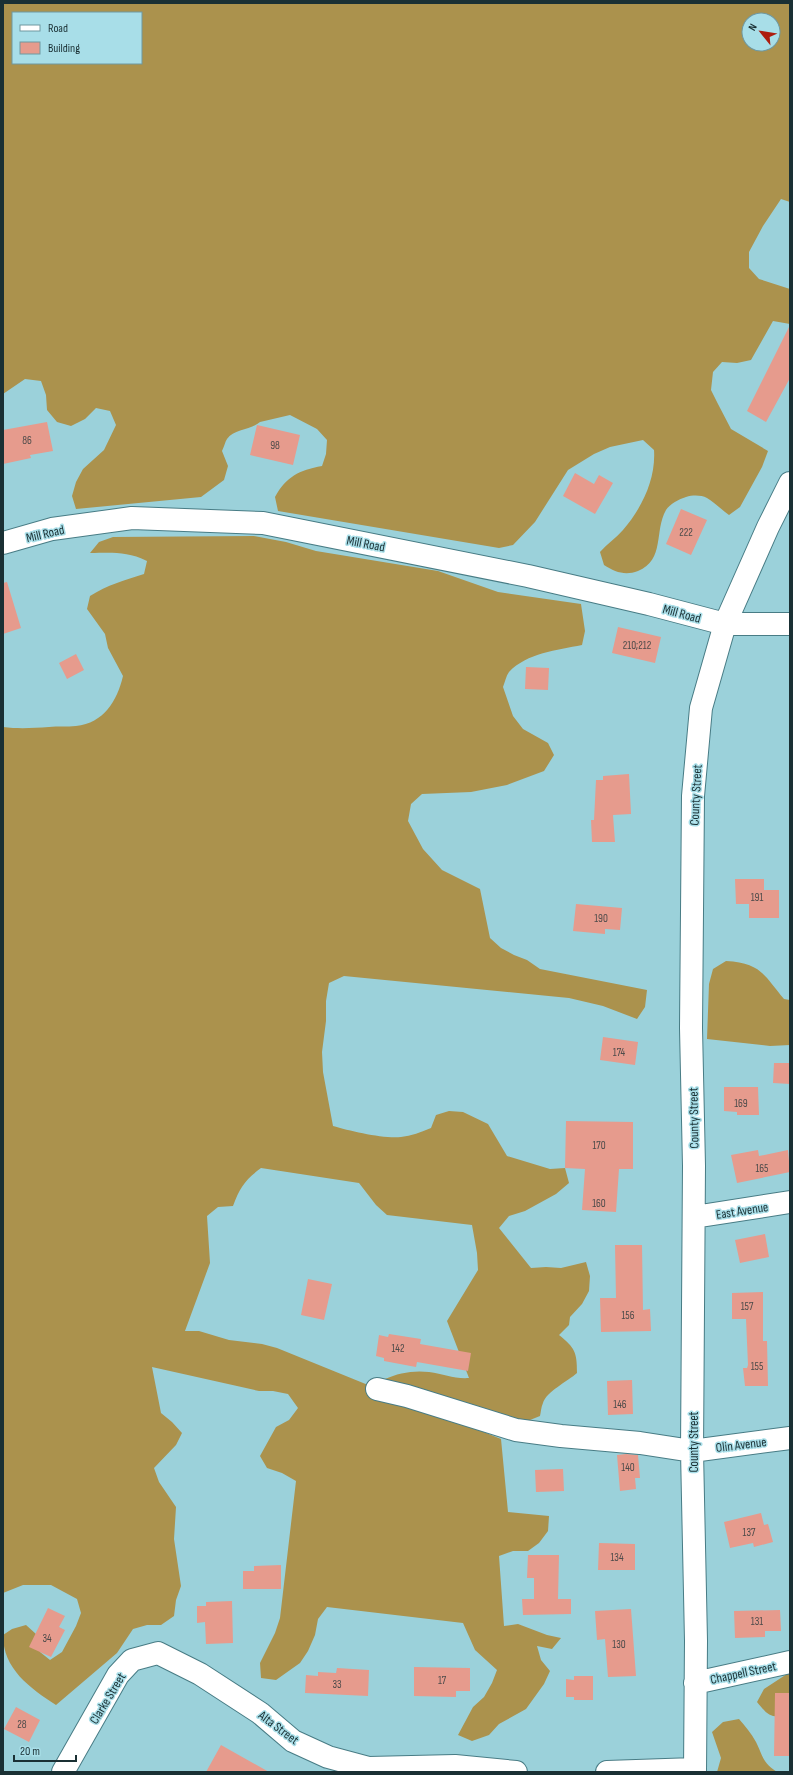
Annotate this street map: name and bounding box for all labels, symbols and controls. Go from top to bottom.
legend [12,12,142,64]
north arrow [741,12,781,52]
text: Road [48,21,68,36]
text: N [746,21,760,33]
text: Building [48,41,80,56]
house number: 86 [22,434,32,447]
house number: 98 [270,439,280,452]
street label: Mill Road [25,522,66,546]
house number: 222 [679,526,693,539]
street label: Mill Road [345,532,386,556]
street label: Mill Road [661,601,703,627]
house number: 210;212 [623,639,652,652]
street label: County Street [686,764,706,826]
house number: 191 [751,891,763,904]
house number: 190 [594,912,608,925]
house number: 174 [613,1046,626,1059]
street label: County Street [685,1087,703,1149]
house number: 169 [734,1097,748,1110]
house number: 170 [592,1139,606,1152]
house number: 165 [755,1162,769,1175]
house number: 160 [592,1197,606,1210]
street label: East Avenue [715,1199,769,1223]
house number: 157 [741,1300,754,1313]
house number: 156 [621,1309,635,1322]
house number: 142 [391,1342,405,1355]
house number: 155 [751,1360,763,1373]
house number: 146 [613,1398,627,1411]
street label: County Street [686,1411,702,1473]
street label: Olin Avenue [715,1434,767,1456]
house number: 140 [621,1461,635,1474]
house number: 137 [743,1526,756,1539]
house number: 134 [610,1551,624,1564]
house number: 131 [751,1615,763,1628]
house number: 34 [42,1632,52,1645]
house number: 130 [612,1638,626,1651]
street label: Chappell Street [709,1658,778,1688]
street label: Clarke Street [86,1670,129,1727]
house number: 17 [438,1674,447,1687]
house number: 33 [332,1678,342,1691]
street label: Alta Street [254,1707,302,1748]
house number: 28 [17,1718,27,1731]
scale bar [14,1737,76,1763]
text: 20 m [20,1744,40,1759]

